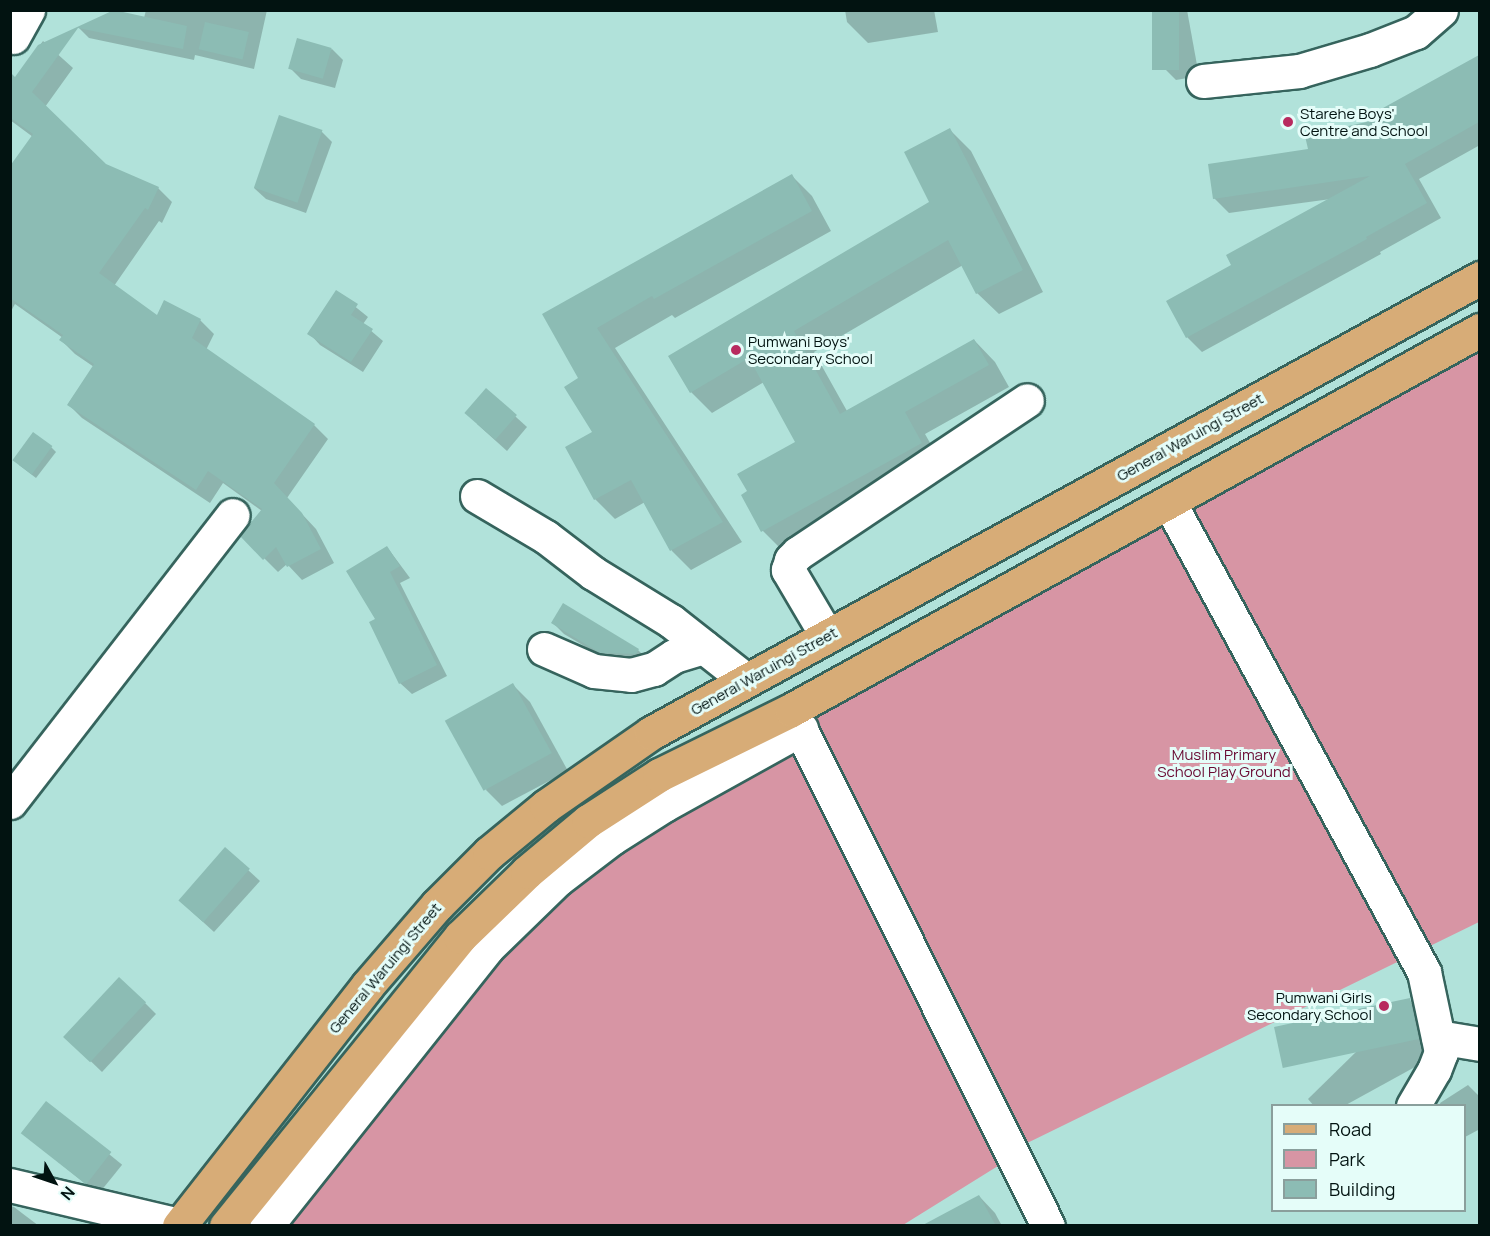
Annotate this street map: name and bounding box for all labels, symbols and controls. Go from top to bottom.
place label: Starehe Boys' Centre and School [1300,104,1428,139]
marker: Starehe Boys' Centre and School [1281,115,1295,129]
place label: Pumwani Boys' Secondary School [748,332,873,367]
marker: Pumwani Boys' Secondary School [729,343,743,357]
street label: General Waruingi Street [1114,389,1266,485]
street label: General Waruingi Street [688,623,840,719]
park label: Muslim Primary School Play Ground [1157,745,1291,780]
street label: General Waruingi Street [325,899,445,1037]
place label: Pumwani Girls Secondary School [1247,988,1372,1023]
marker: Pumwani Girls Secondary School [1377,999,1391,1013]
legend [1271,1104,1466,1212]
text: Road [1329,1117,1372,1141]
text: Park [1329,1147,1365,1171]
north arrow [24,1152,84,1212]
text: Building [1329,1177,1395,1201]
text: N [56,1182,80,1205]

